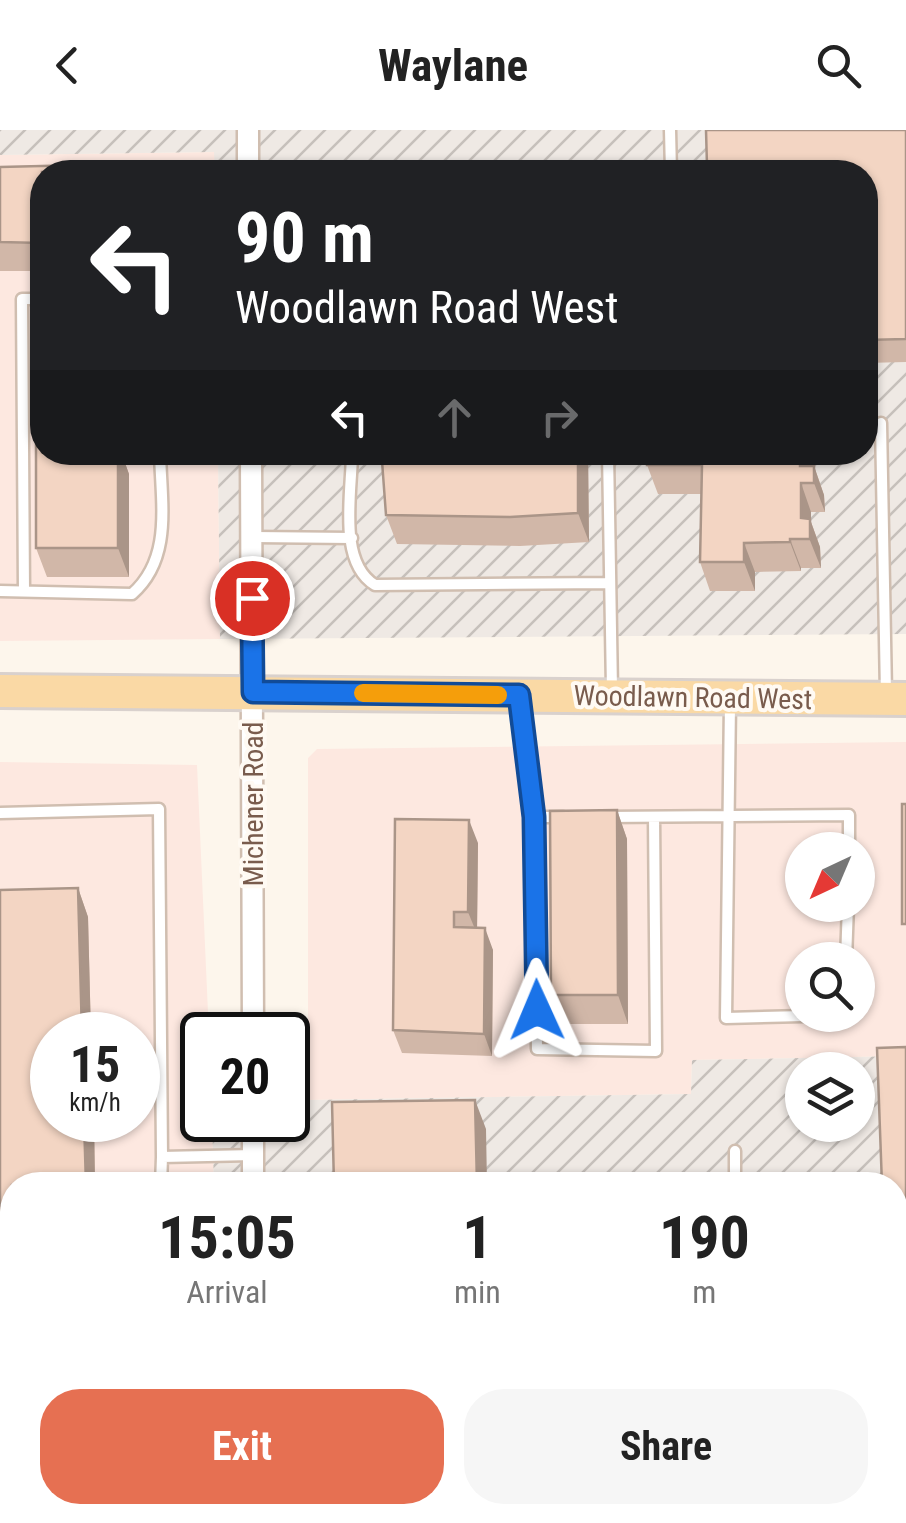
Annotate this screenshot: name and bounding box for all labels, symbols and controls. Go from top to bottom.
icon: back [40,38,95,93]
icon: search [811,38,866,93]
text: Waylane [378,39,528,92]
text: 90 m [235,197,374,279]
icon: left [70,200,200,330]
text: Woodlawn Road West [235,281,619,334]
icon: left [322,390,377,445]
icon: ahead [427,390,482,445]
icon: right [532,390,587,445]
pin [210,556,295,641]
icon: arrive [225,571,280,626]
street label: Woodlawn Road West [573,679,813,716]
street label: Michener Road [237,721,270,887]
north arrow [785,832,875,922]
map controls [785,832,875,1142]
button: search [785,942,875,1032]
position arrow [485,958,589,1062]
speed limit sign: 20 [180,1012,310,1142]
text: 15 [70,1036,120,1094]
button: layers [785,1052,875,1142]
text: km/h [69,1088,121,1117]
text: 15:05 [158,1202,296,1273]
text: 1 [462,1202,493,1273]
text: 190 [659,1202,750,1273]
text: Arrival [186,1273,268,1311]
text: min [454,1273,501,1311]
text: m [692,1273,716,1311]
button: Exit [40,1389,444,1504]
button: Share [464,1389,868,1504]

